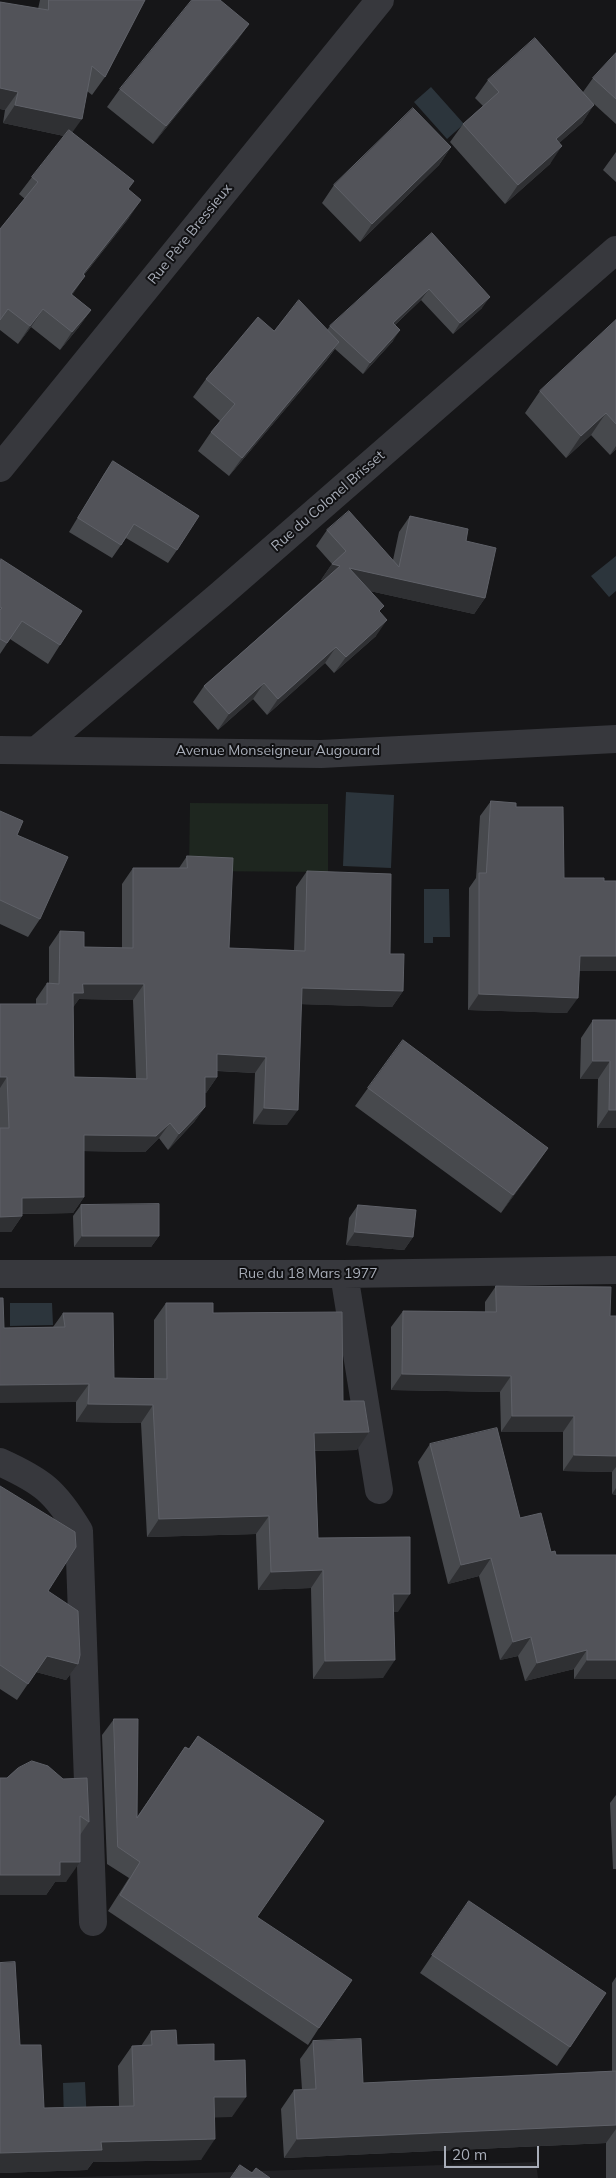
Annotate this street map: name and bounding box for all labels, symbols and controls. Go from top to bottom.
street label: Rue Père Bressieux [144,180,236,288]
street label: Rue du Colonel Brisset [268,447,388,555]
street label: Avenue Monseigneur Augouard [176,743,380,759]
street label: Rue du 18 Mars 1977 [238,1266,378,1282]
scale bar [446,2136,541,2168]
text: 20 m [452,2145,487,2164]

